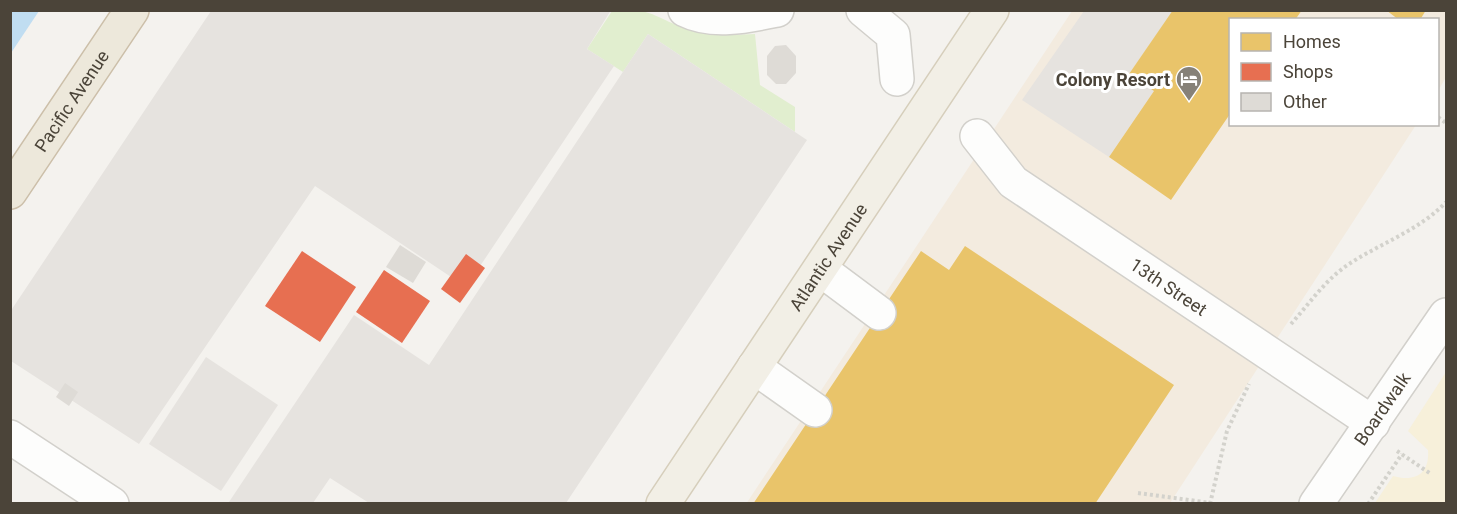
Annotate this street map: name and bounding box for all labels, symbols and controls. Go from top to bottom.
legend [1229,18,1439,126]
text: Homes [1283,31,1341,52]
street label: Pacific Avenue [30,46,113,155]
text: Shops [1283,61,1333,82]
hotel icon: Colony Resort [1174,64,1204,102]
place label: Colony Resort [1056,69,1170,90]
text: Other [1283,91,1327,112]
street label: Atlantic Avenue [784,199,871,315]
street label: 13th Street [1126,253,1211,320]
street label: Boardwalk [1349,367,1415,449]

